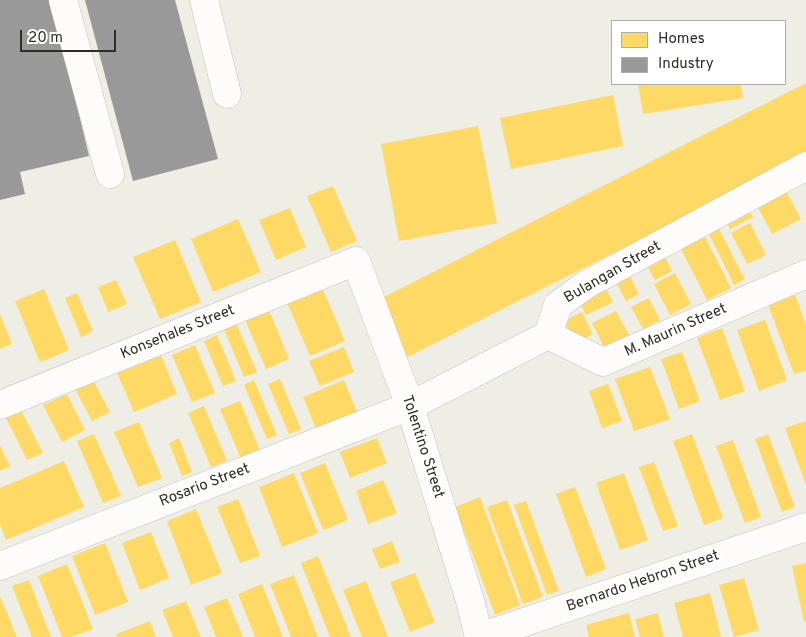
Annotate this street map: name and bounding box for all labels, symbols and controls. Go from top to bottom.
scale bar [22,20,119,52]
legend [611,20,786,85]
text: 20 m [28,29,63,48]
text: Homes [658,30,705,49]
text: Industry [658,55,714,74]
street label: Bulangan Street [561,238,665,308]
street label: M. Maurin Street [622,300,730,362]
street label: Konsehales Street [118,302,238,364]
street label: Tolentino Street [397,393,447,501]
street label: Rosario Street [157,460,253,512]
street label: Bernardo Hebron Street [564,547,722,617]

